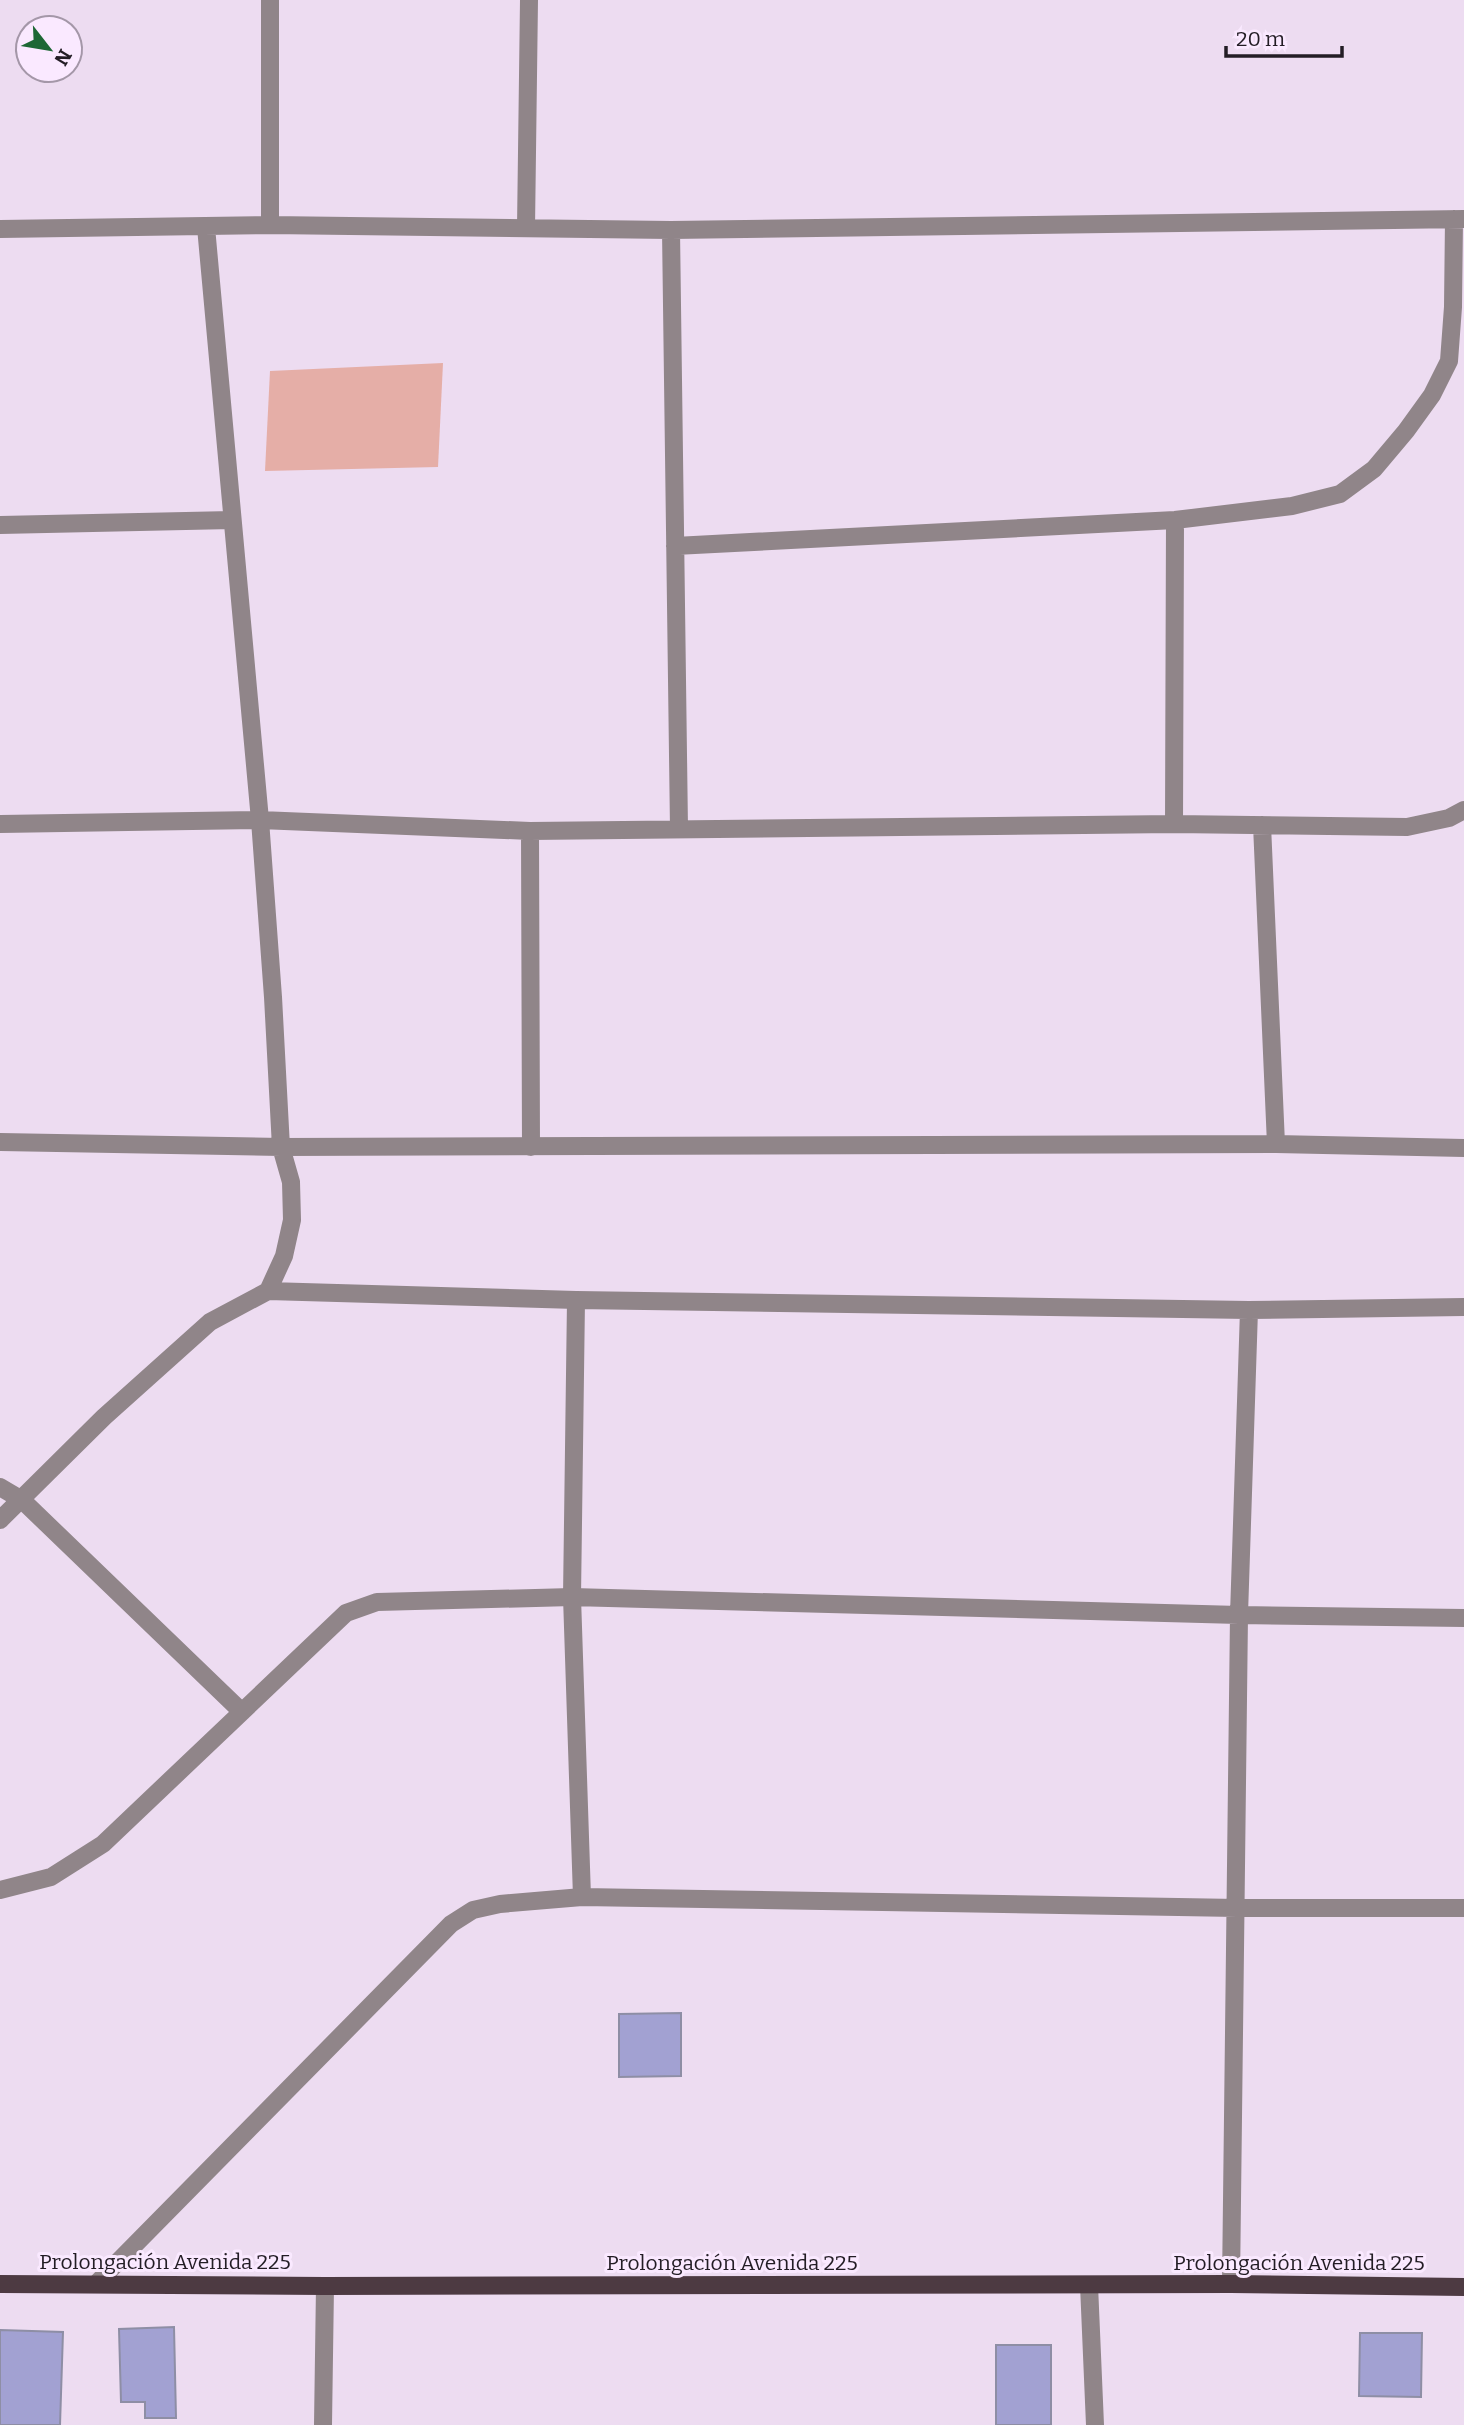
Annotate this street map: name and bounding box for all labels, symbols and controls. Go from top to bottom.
north arrow [14,14,84,84]
scale bar [1226,14,1342,58]
text: 20 m [1236,26,1285,52]
text: N [49,45,77,70]
street label: Prolongación Avenida 225 [39,2249,291,2275]
street label: Prolongación Avenida 225 [606,2250,858,2276]
street label: Prolongación Avenida 225 [1173,2250,1425,2276]

